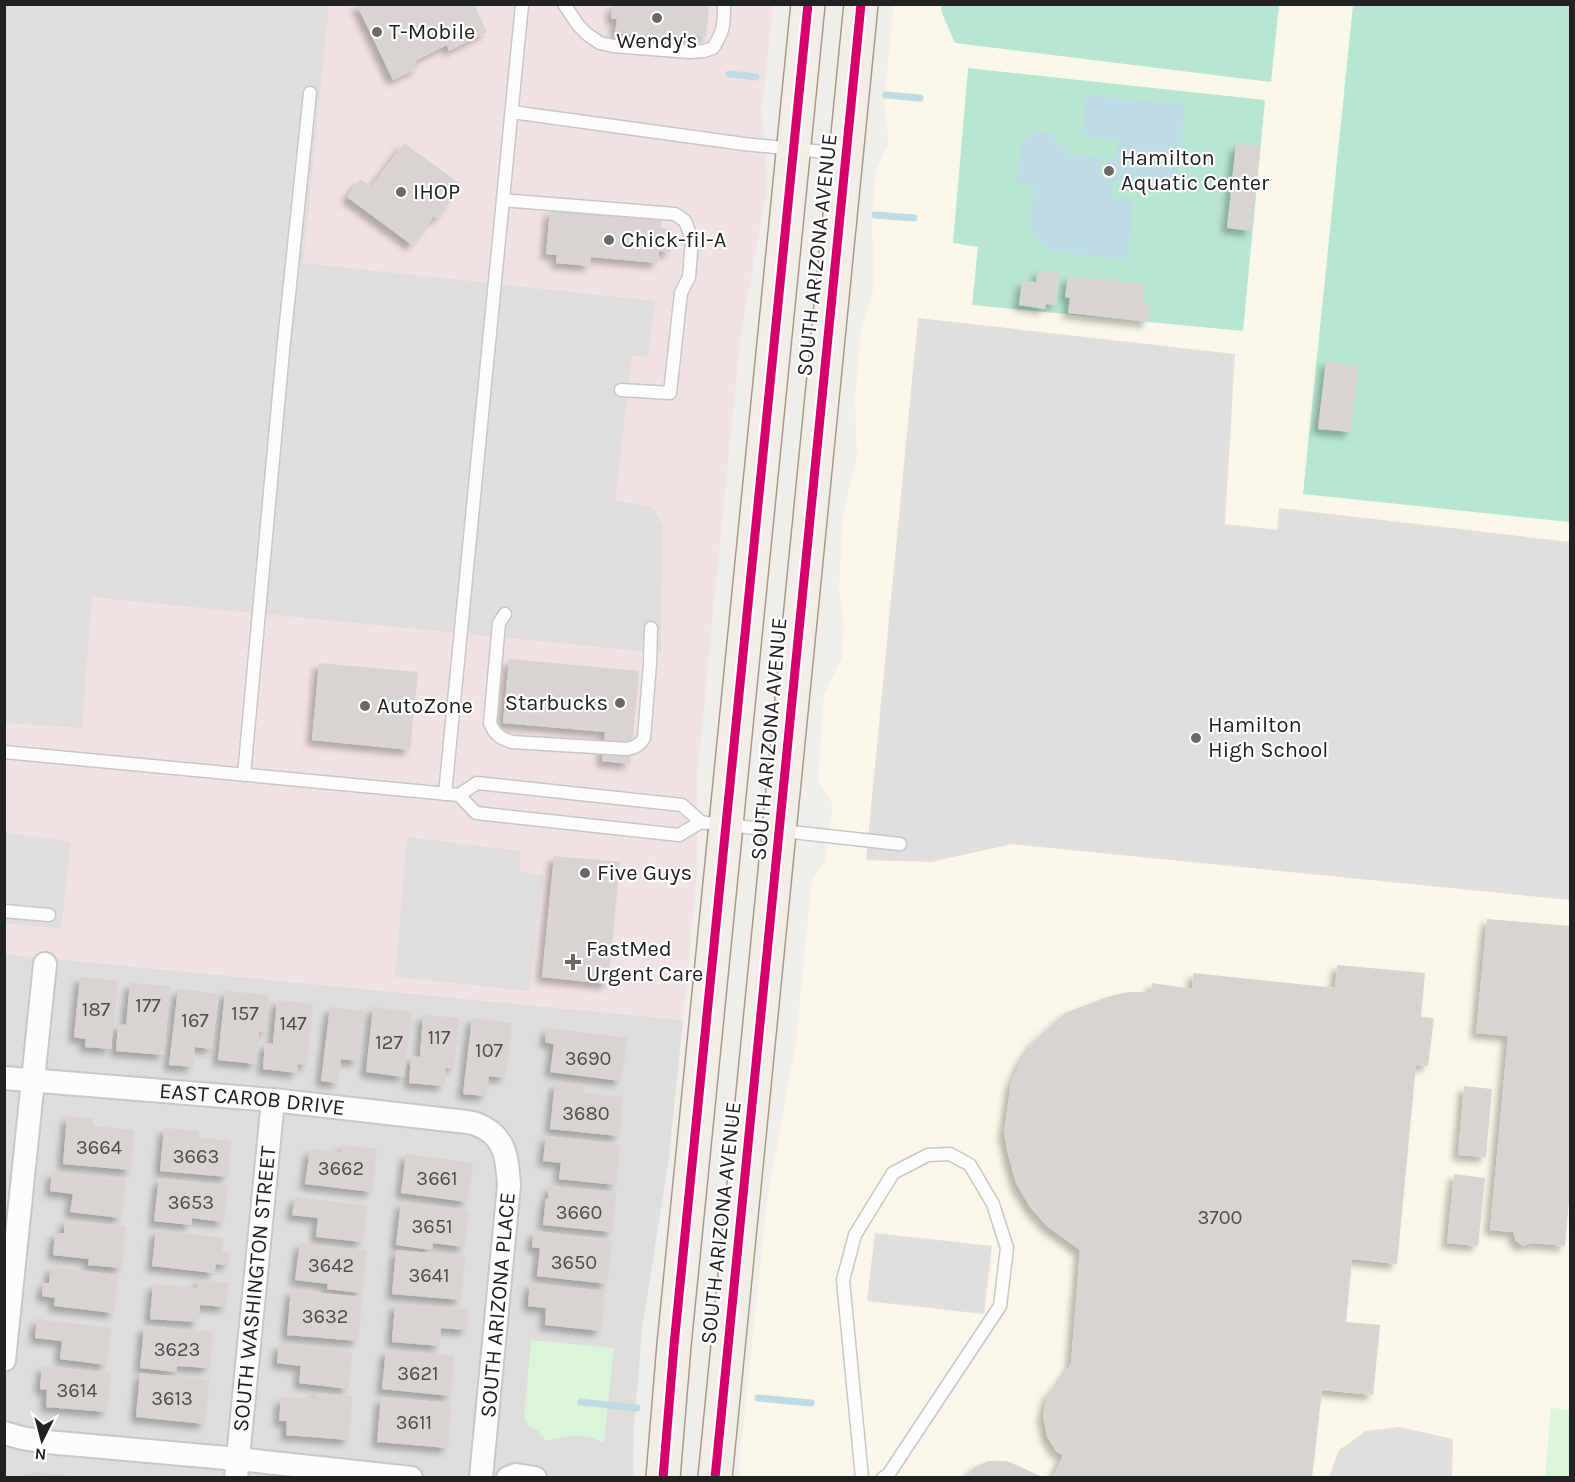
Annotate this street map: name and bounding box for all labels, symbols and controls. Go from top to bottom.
marker: Wendy's [650,11,664,25]
place label: T-Mobile [389,19,475,45]
marker: T-Mobile [370,25,384,39]
place label: Wendy's [616,28,698,54]
street label: SOUTH ARIZONA AVENUE [791,132,843,378]
place label: Hamilton Aquatic Center [1121,145,1269,196]
marker: Hamilton Aquatic Center [1102,164,1116,178]
place label: IHOP [413,179,460,205]
marker: IHOP [394,185,408,199]
place label: Chick-fil-A [621,227,727,253]
marker: Chick-fil-A [602,233,616,247]
street label: SOUTH ARIZONA AVENUE [745,616,793,862]
place label: Starbucks [505,690,608,716]
place label: AutoZone [377,693,473,719]
marker: Starbucks [613,696,627,710]
marker: AutoZone [358,699,372,713]
place label: Hamilton High School [1208,712,1328,763]
marker: Hamilton High School [1189,731,1203,745]
place label: Five Guys [597,860,692,886]
marker: Five Guys [578,866,592,880]
place label: FastMed Urgent Care [586,936,703,987]
marker: FastMed Urgent Care [564,953,582,971]
house number: 177 [135,994,161,1017]
house number: 187 [82,998,111,1021]
house number: 157 [231,1002,259,1025]
house number: 167 [181,1009,209,1032]
house number: 147 [279,1012,307,1035]
house number: 117 [428,1026,451,1049]
house number: 127 [375,1031,403,1054]
house number: 107 [475,1039,504,1062]
house number: 3690 [565,1047,611,1070]
street label: EAST CAROB DRIVE [158,1078,346,1121]
street label: SOUTH ARIZONA AVENUE [695,1100,747,1346]
house number: 3680 [562,1102,610,1125]
house number: 3664 [76,1136,122,1159]
house number: 3663 [173,1145,219,1168]
street label: SOUTH WASHINGTON STREET [228,1145,281,1433]
house number: 3662 [318,1157,364,1180]
house number: 3661 [416,1167,458,1190]
house number: 3653 [168,1191,214,1214]
street label: SOUTH ARIZONA PLACE [475,1191,521,1419]
house number: 3660 [556,1201,602,1224]
house number: 3700 [1198,1206,1242,1229]
house number: 3651 [411,1215,453,1238]
house number: 3650 [551,1251,597,1274]
house number: 3642 [308,1254,354,1277]
house number: 3641 [408,1264,450,1287]
house number: 3632 [302,1305,348,1328]
house number: 3623 [154,1338,200,1361]
house number: 3621 [397,1362,439,1385]
house number: 3614 [56,1379,98,1402]
house number: 3613 [151,1387,193,1410]
north arrow [12,1410,72,1470]
house number: 3611 [396,1411,432,1434]
text: N [34,1444,47,1464]

